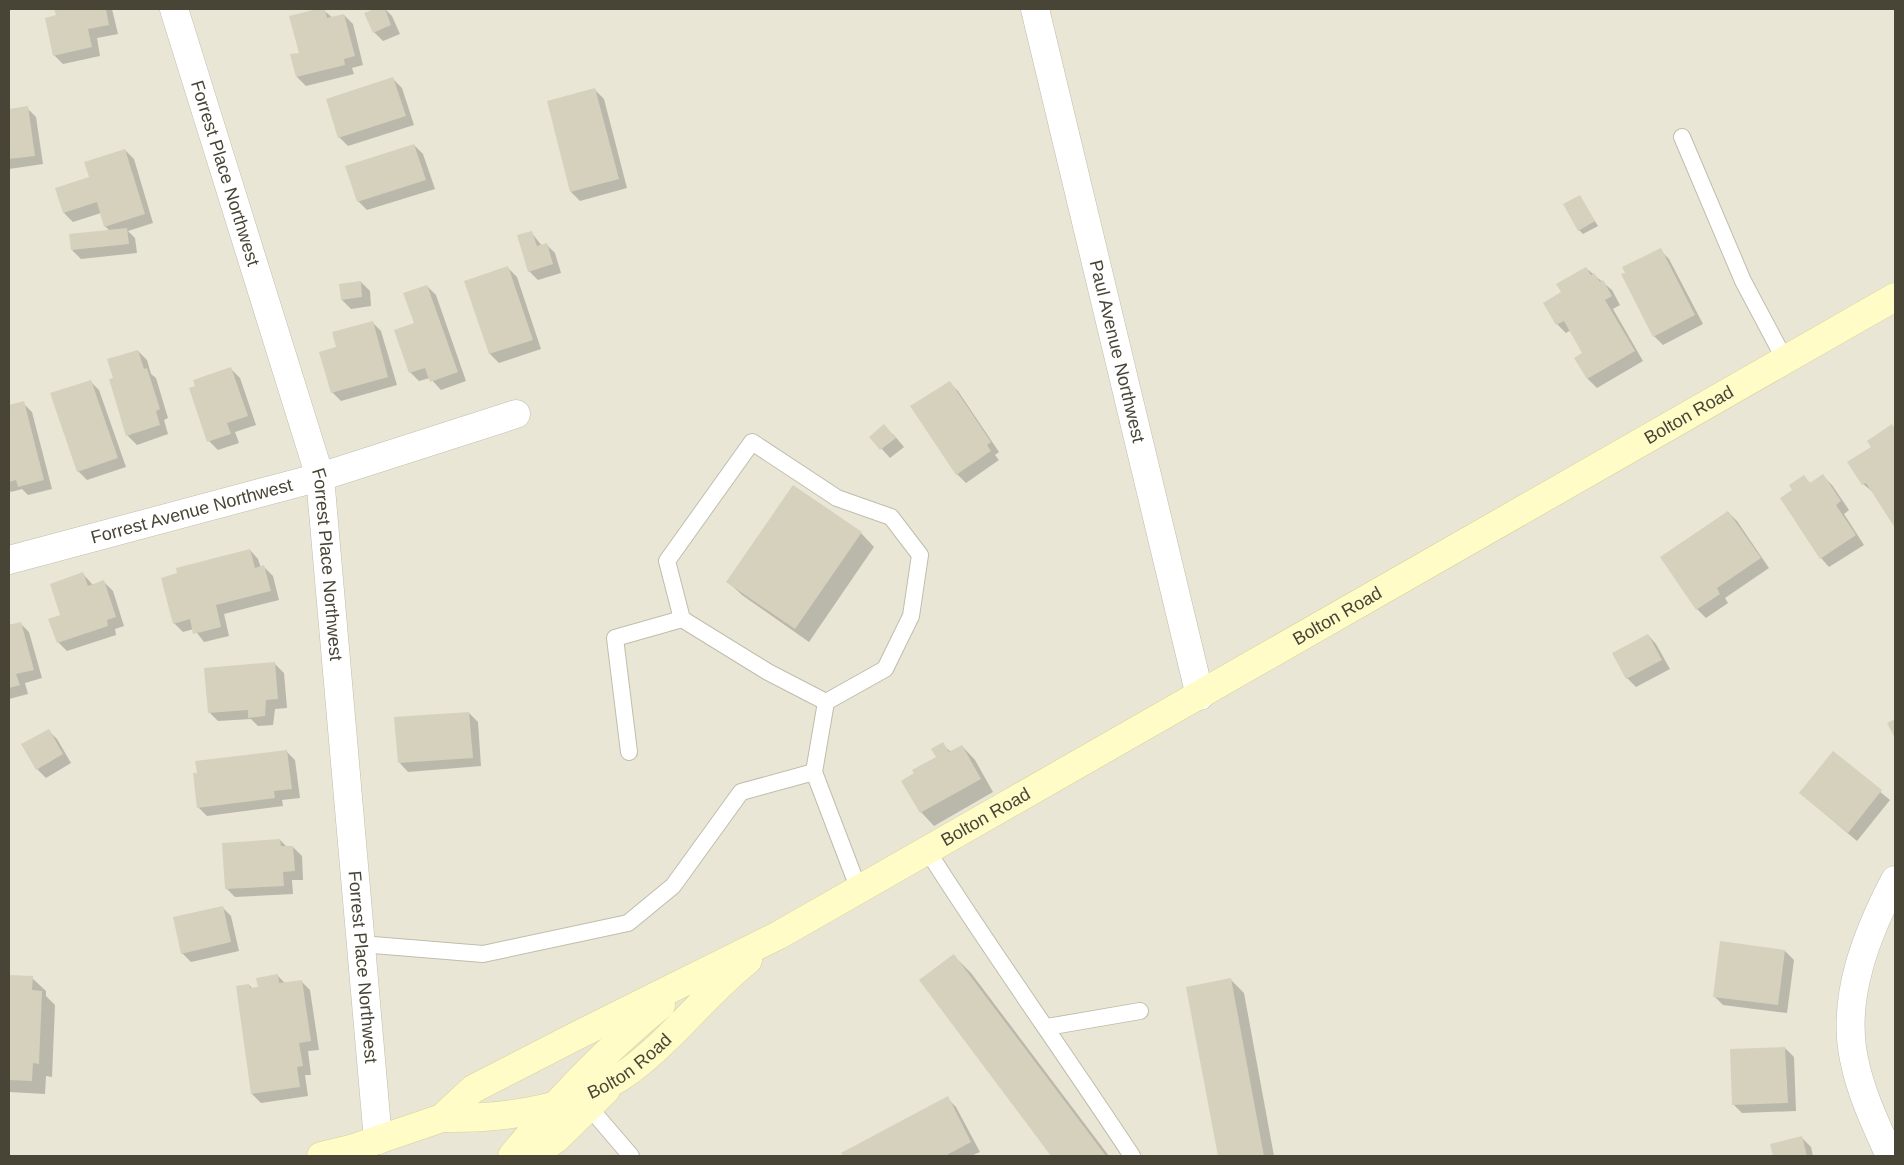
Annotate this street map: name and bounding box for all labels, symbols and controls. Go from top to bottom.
street label: Forrest Place Northwest [187,78,264,268]
street label: Paul Avenue Northwest [1086,258,1149,444]
street label: Bolton Road [1641,382,1737,448]
street label: Forrest Place Northwest [308,466,346,662]
street label: Forrest Avenue Northwest [89,475,295,548]
street label: Bolton Road [1289,583,1385,649]
street label: Bolton Road [938,784,1034,850]
street label: Forrest Place Northwest [344,870,381,1064]
street label: Bolton Road [584,1030,676,1103]

